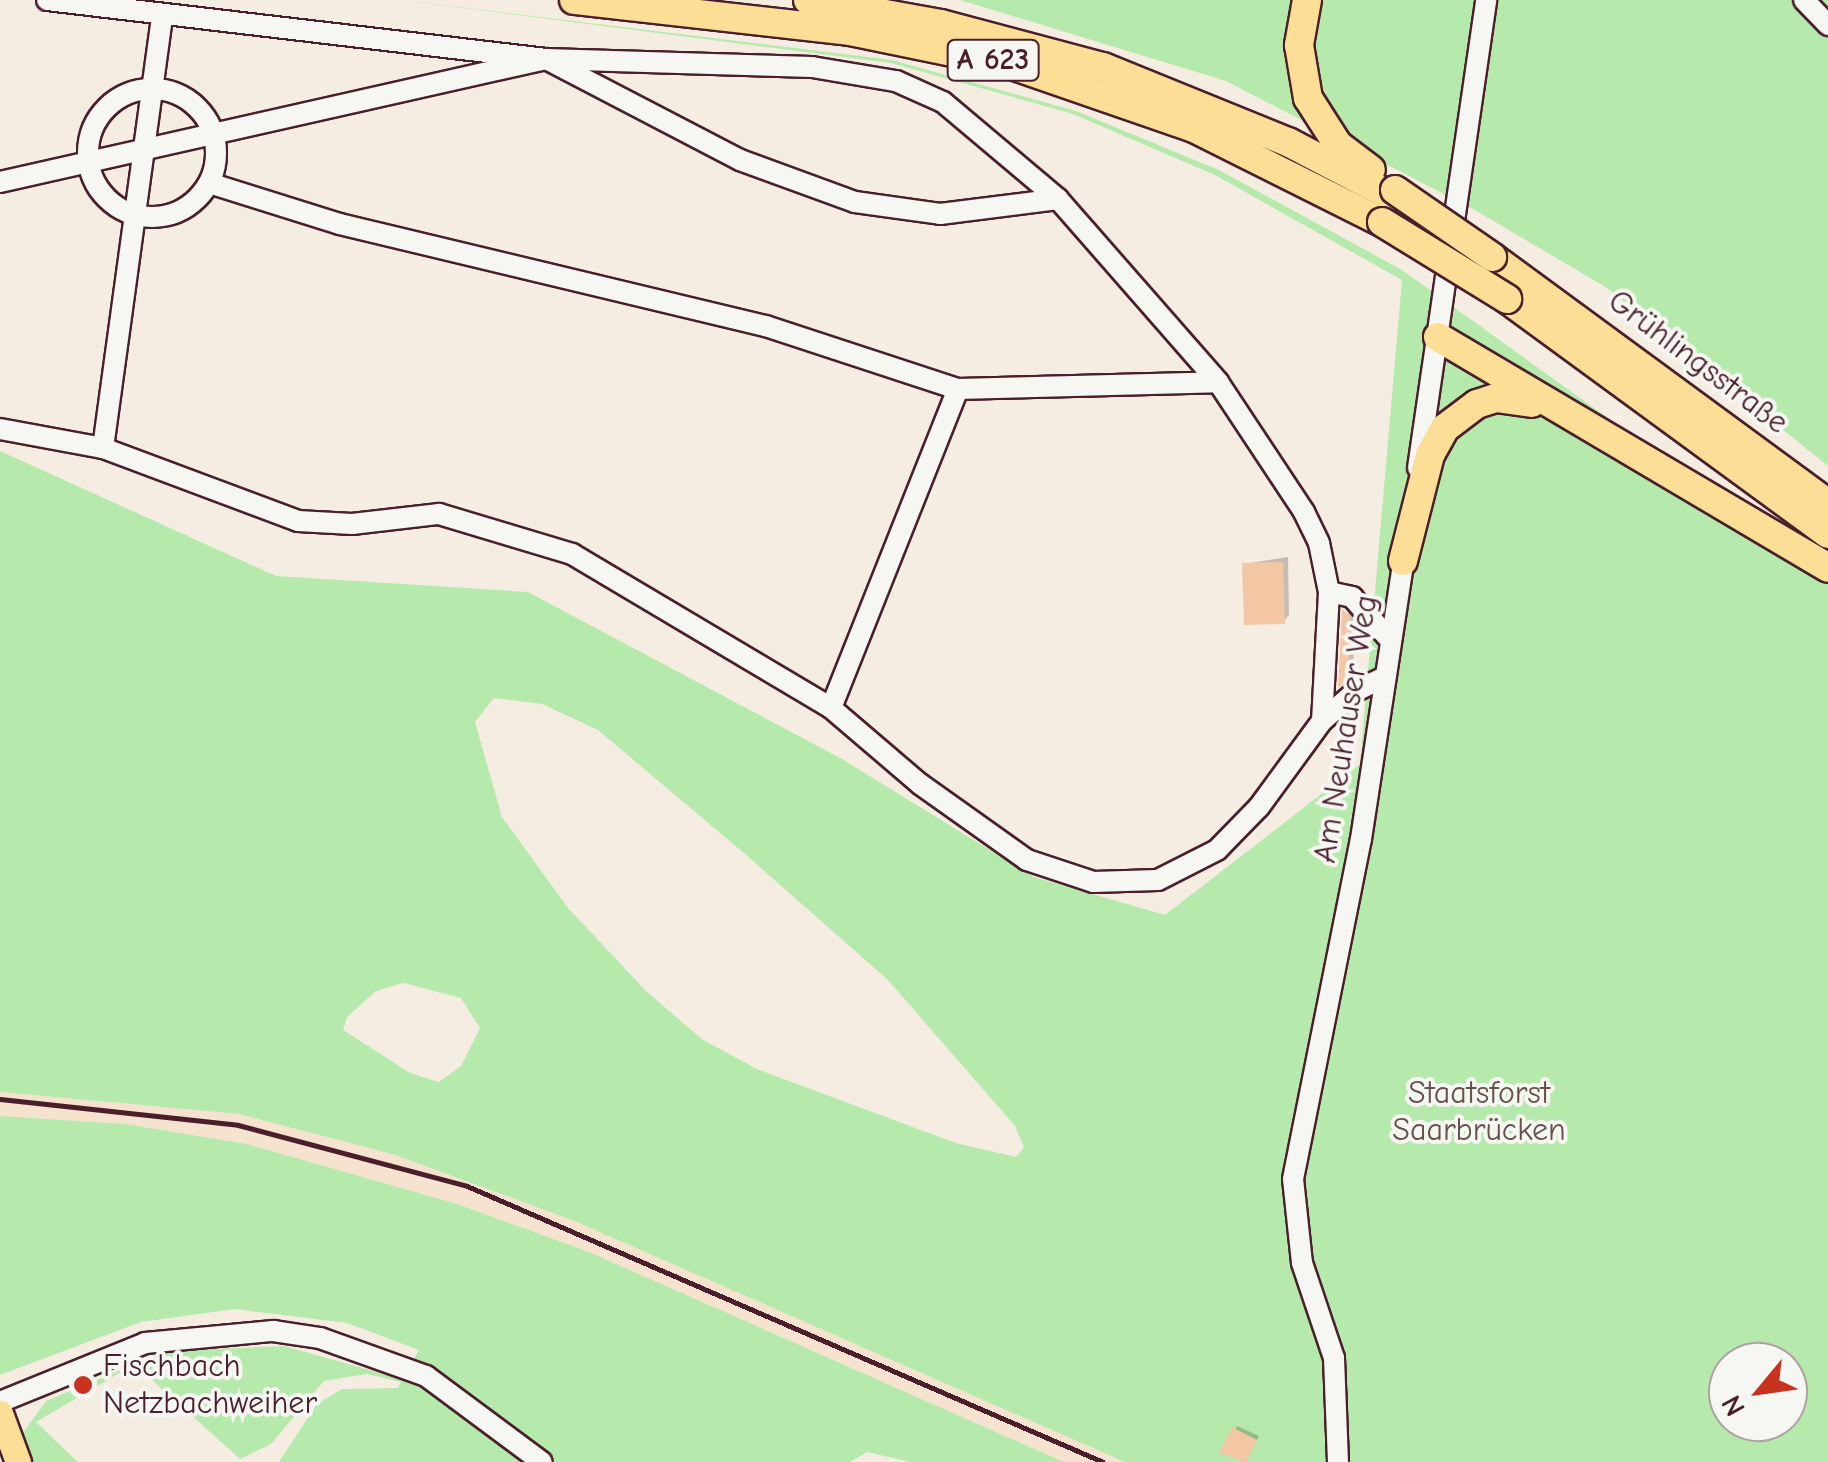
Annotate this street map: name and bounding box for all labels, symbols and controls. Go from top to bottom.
road number: A 623 [946,35,1040,85]
street label: Grühlingsstraße [1600,282,1796,442]
street label: Am Neuhauser Weg [1306,592,1386,866]
park label: Staatsforst Saarbrücken [1392,1075,1566,1150]
north arrow [1708,1342,1808,1442]
place label: Fischbach Netzbachweiher [103,1348,317,1423]
marker: Fischbach Netzbachweiher [72,1374,94,1396]
text: N [1715,1390,1752,1421]

